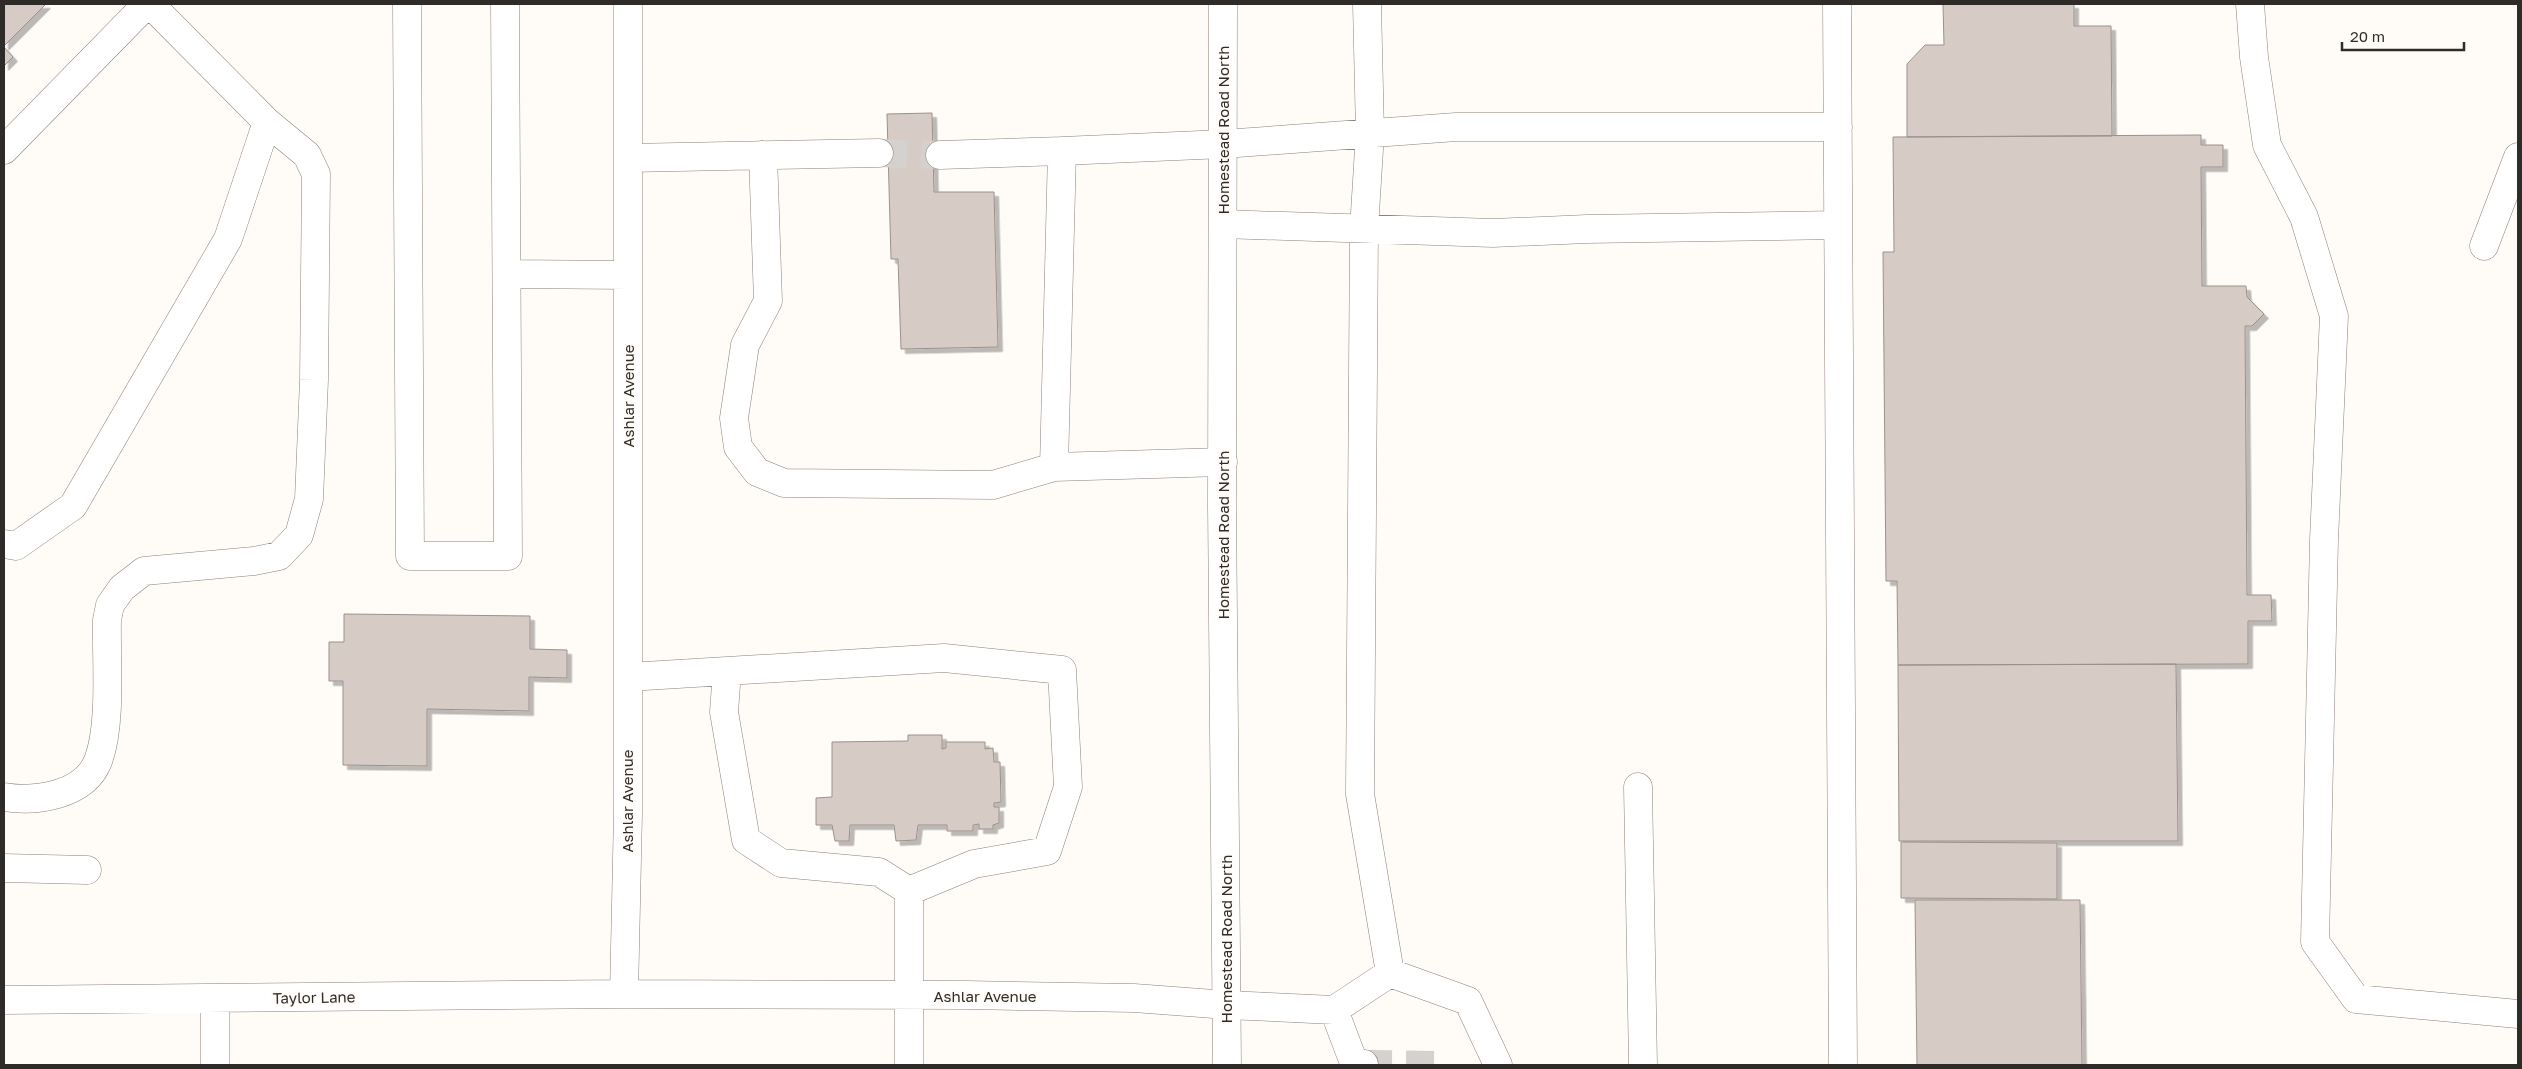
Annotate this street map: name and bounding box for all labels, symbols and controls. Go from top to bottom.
scale bar [2342,20,2464,52]
text: 20 m [2350,27,2385,45]
street label: Homestead Road North [1214,46,1232,214]
street label: Ashlar Avenue [619,344,637,447]
street label: Homestead Road North [1214,451,1232,619]
street label: Ashlar Avenue [618,749,636,852]
street label: Homestead Road North [1217,855,1235,1023]
street label: Taylor Lane [272,987,356,1007]
street label: Ashlar Avenue [934,987,1037,1005]

